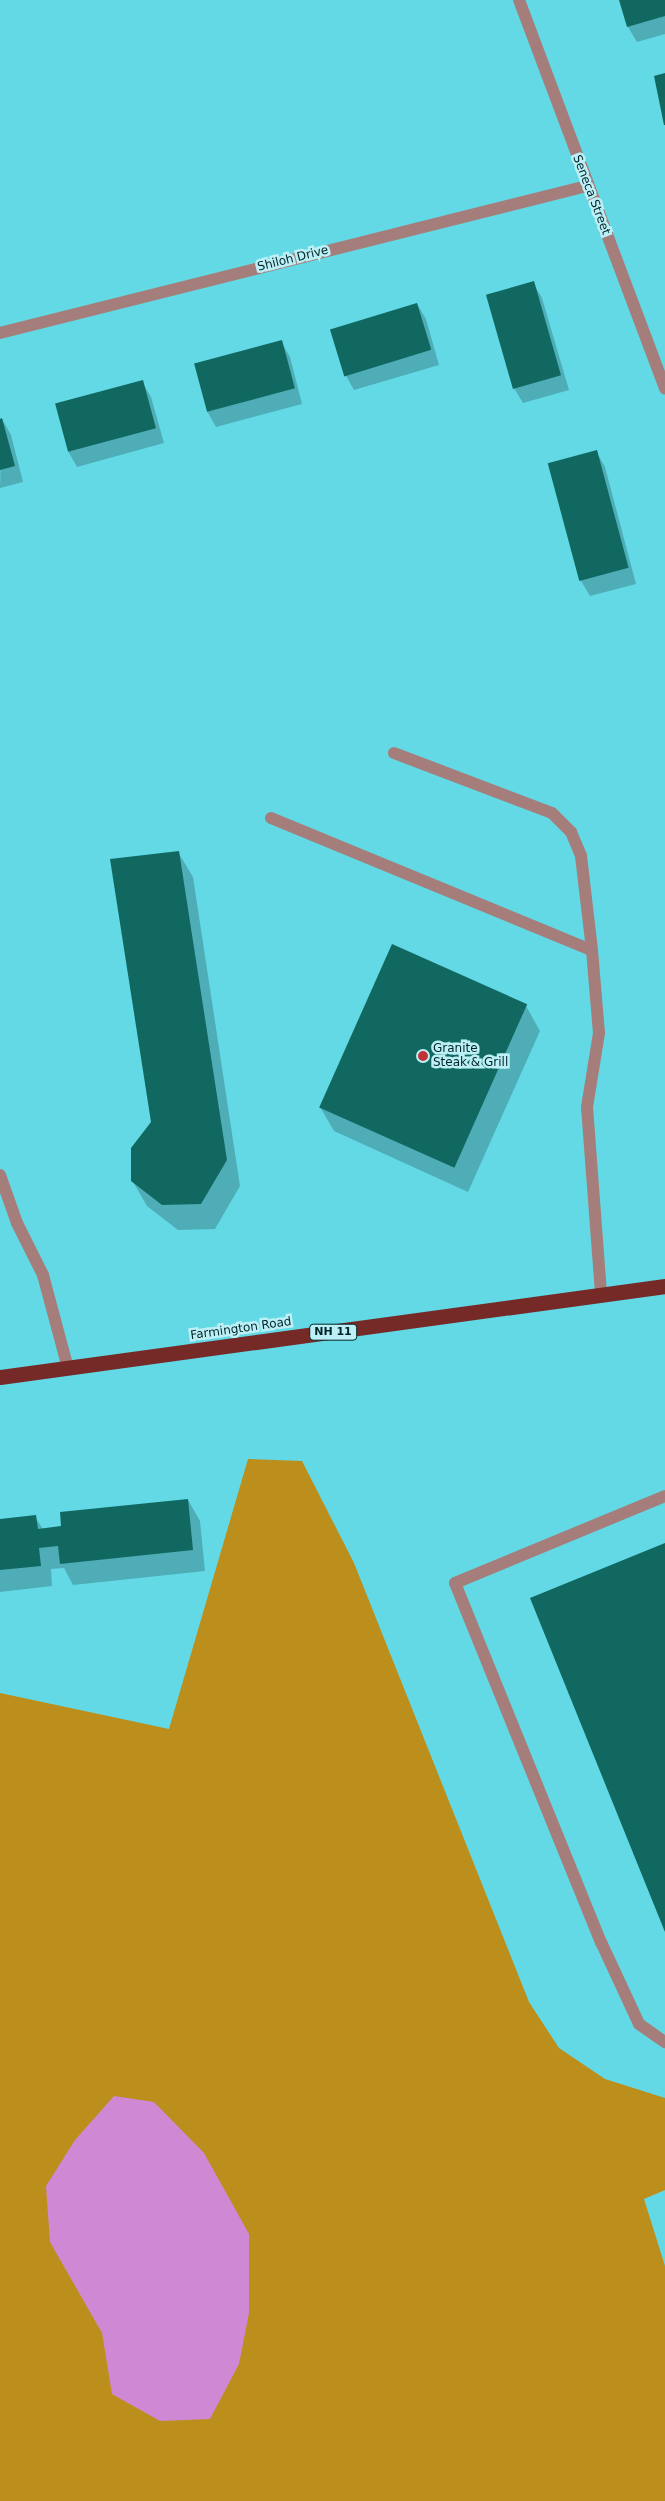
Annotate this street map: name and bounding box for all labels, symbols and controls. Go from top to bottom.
street label: Seneca Street [569,153,613,237]
street label: Shiloh Drive [256,243,330,275]
place label: Granite Steak & Grill [433,1042,508,1070]
marker: Granite Steak & Grill [417,1050,429,1062]
street label: Farmington Road [190,1315,292,1343]
road number: NH 11 [308,1324,358,1340]

